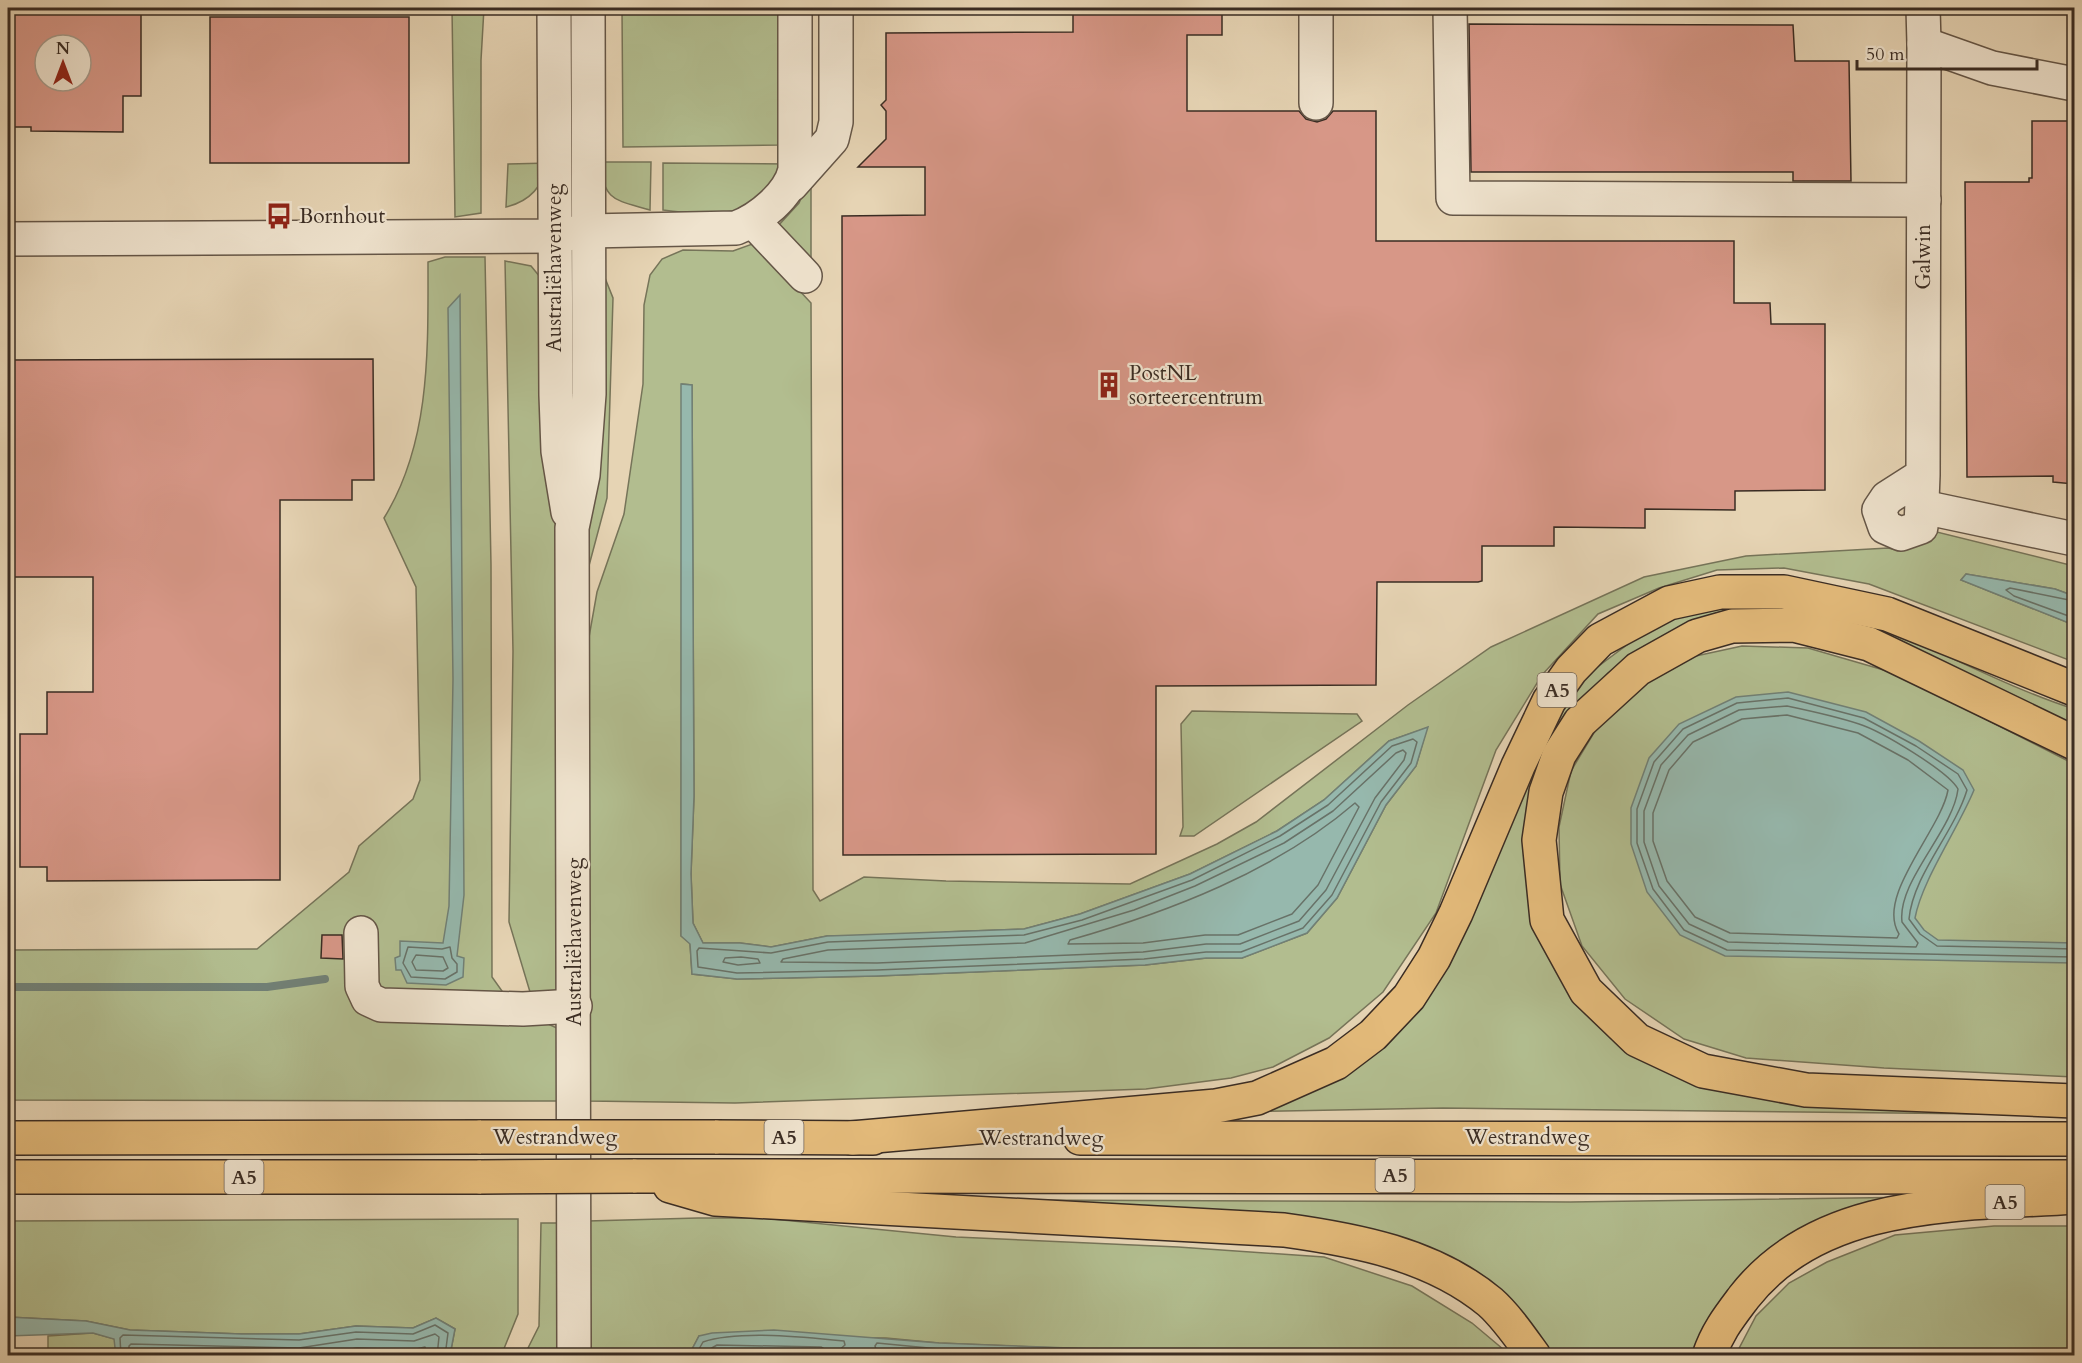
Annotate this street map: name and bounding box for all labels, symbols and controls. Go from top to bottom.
north arrow [33,33,93,93]
scale bar [1857,33,2037,71]
text: N [56,38,70,60]
text: 50 m [1866,42,1905,67]
street label: Australiëhavenweg [540,184,569,352]
bus stop icon: Bornhout [264,201,294,231]
place label: Bornhout [299,202,386,231]
street label: Galwin [1909,224,1938,290]
place label: PostNL sorteercentrum [1129,359,1263,412]
building icon: PostNL sorteercentrum [1094,370,1124,400]
road number: A5 [1538,673,1576,707]
street label: Australiëhavenweg [560,858,589,1026]
road number: A5 [764,1120,804,1154]
street label: Westrandweg [492,1123,617,1152]
street label: Westrandweg [1464,1123,1589,1152]
street label: Westrandweg [978,1124,1103,1153]
road number: A5 [1376,1158,1414,1192]
road number: A5 [224,1160,264,1194]
road number: A5 [1986,1185,2024,1219]

